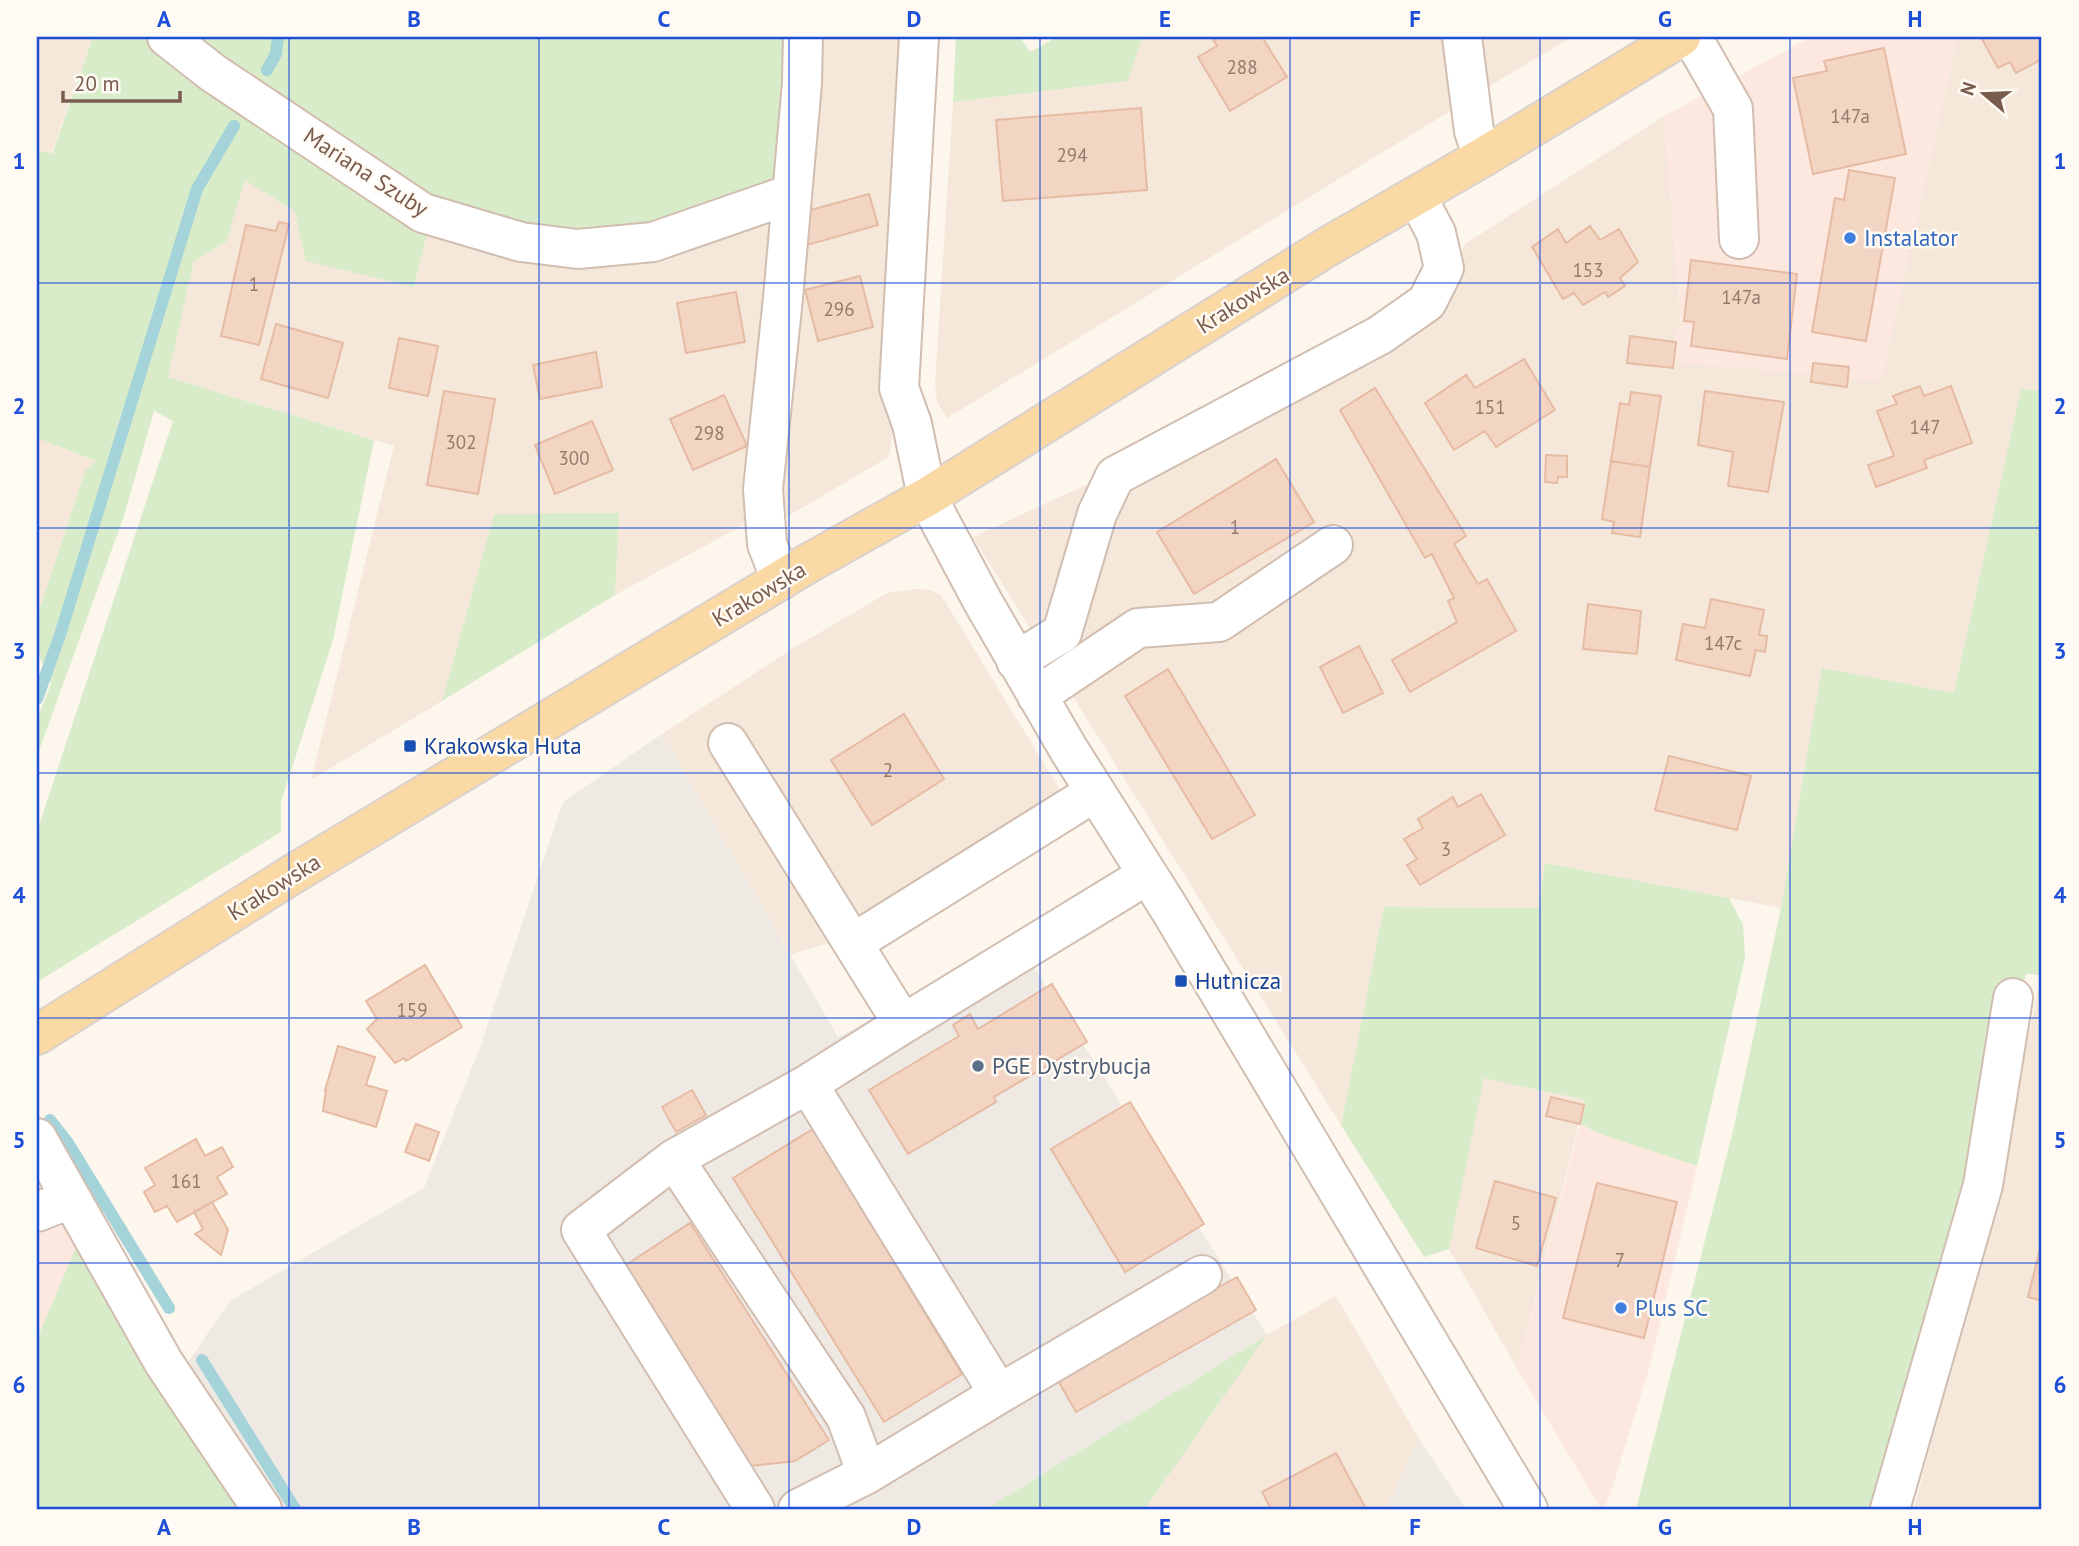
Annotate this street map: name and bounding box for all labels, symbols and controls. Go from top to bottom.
text: A [157,4,171,33]
text: B [407,4,421,33]
text: C [658,4,671,33]
text: D [907,4,921,33]
text: E [1159,4,1171,33]
text: F [1409,4,1421,33]
text: G [1658,4,1672,33]
text: H [1908,4,1922,33]
house number: 288 [1226,55,1258,79]
scale bar [63,60,180,104]
north arrow [1950,60,2020,130]
text: 20 m [74,70,120,97]
text: N [1955,79,1981,98]
house number: 147a [1830,104,1870,128]
street label: Mariana Szuby [298,121,434,223]
house number: 294 [1056,143,1088,167]
text: 1 [12,146,26,175]
text: 1 [2053,146,2067,175]
place label: Instalator [1864,223,1958,252]
marker: Instalator [1842,230,1858,246]
house number: 153 [1572,258,1604,282]
street label: Krakowska [1191,260,1295,340]
house number: 1 [249,272,259,296]
house number: 147a [1721,285,1761,309]
house number: 296 [823,297,855,321]
text: 2 [12,391,26,420]
text: 2 [2053,391,2067,420]
house number: 151 [1474,395,1506,419]
house number: 147 [1909,415,1941,439]
house number: 298 [693,421,725,445]
house number: 302 [445,430,477,454]
house number: 300 [558,446,590,470]
house number: 1 [1230,515,1240,539]
street label: Krakowska [707,554,811,633]
house number: 147c [1704,631,1742,655]
text: 3 [12,636,26,665]
text: 3 [2053,636,2067,665]
place label: Krakowska Huta [424,731,582,760]
marker: Krakowska Huta [402,738,418,754]
house number: 2 [883,758,893,782]
house number: 3 [1441,837,1451,861]
street label: Krakowska [222,847,326,927]
text: 4 [12,880,26,909]
text: 4 [2053,880,2067,909]
place label: Hutnicza [1195,966,1281,995]
marker: Hutnicza [1173,973,1189,989]
house number: 159 [396,998,428,1022]
place label: PGE Dystrybucja [992,1051,1151,1080]
marker: PGE Dystrybucja [970,1058,986,1074]
text: 5 [12,1125,26,1154]
text: 5 [2053,1125,2067,1154]
house number: 161 [170,1169,202,1193]
house number: 5 [1511,1211,1521,1235]
house number: 7 [1615,1248,1625,1272]
place label: Plus SC [1635,1293,1708,1322]
marker: Plus SC [1613,1300,1629,1316]
text: 6 [12,1370,26,1399]
text: 6 [2053,1370,2067,1399]
text: A [157,1512,171,1541]
text: B [407,1512,421,1541]
text: C [658,1512,671,1541]
text: D [907,1512,921,1541]
text: E [1159,1512,1171,1541]
text: F [1409,1512,1421,1541]
text: G [1658,1512,1672,1541]
text: H [1908,1512,1922,1541]

